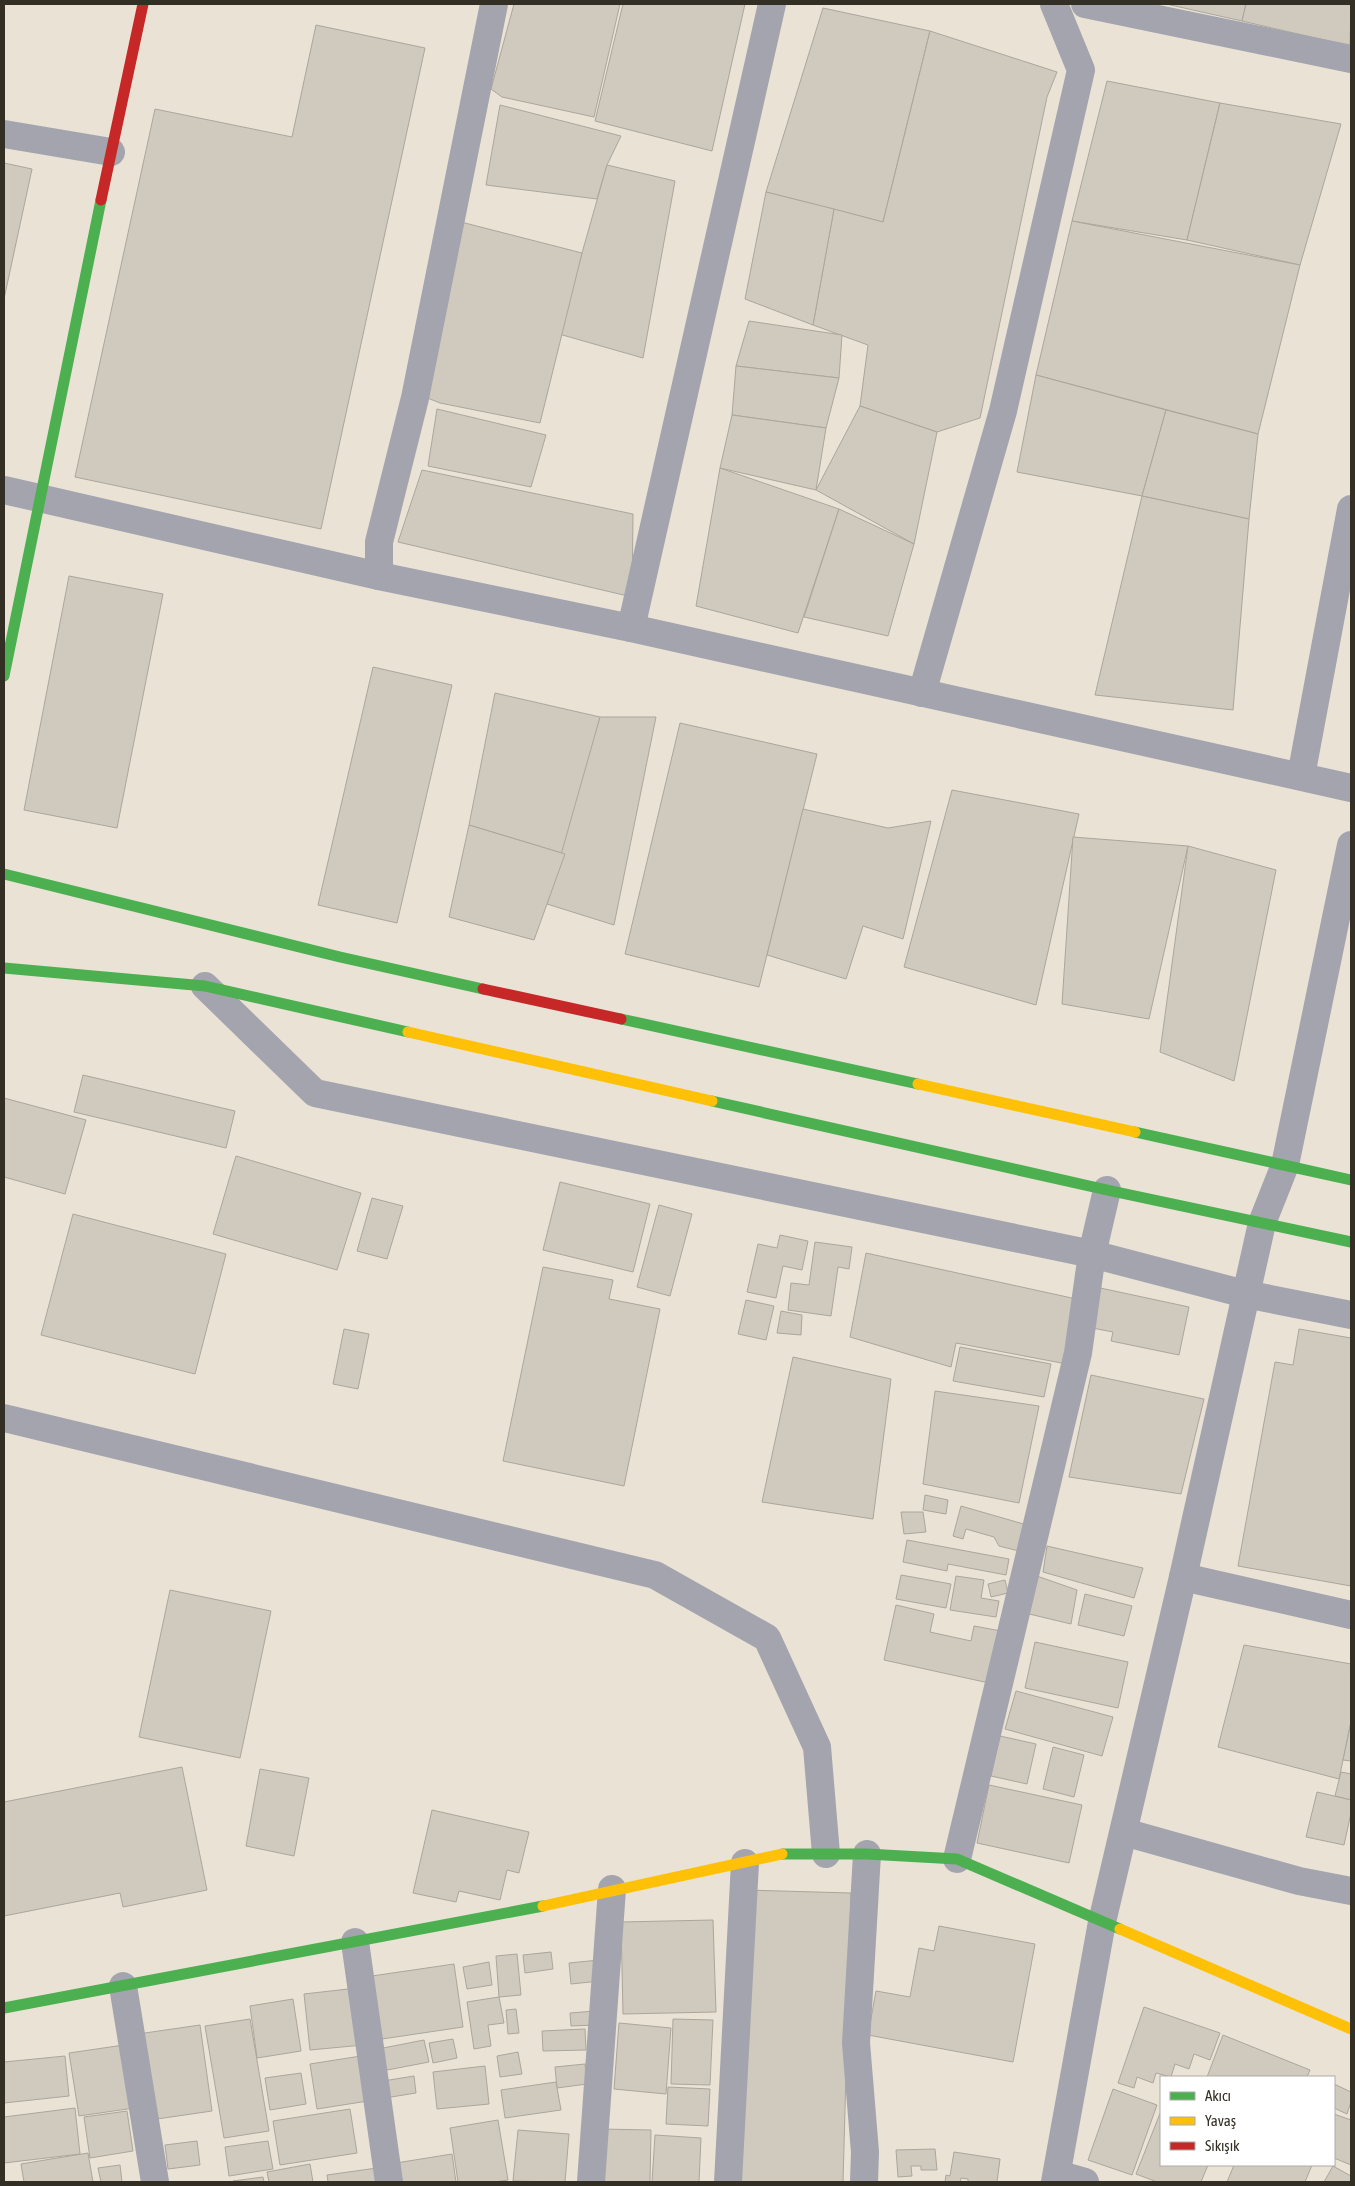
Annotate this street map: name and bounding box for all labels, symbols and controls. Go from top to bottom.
legend [1160,2076,1335,2166]
text: Akıcı [1205,2087,1231,2104]
text: Yavaş [1205,2112,1236,2129]
text: Sıkışık [1205,2137,1240,2154]

